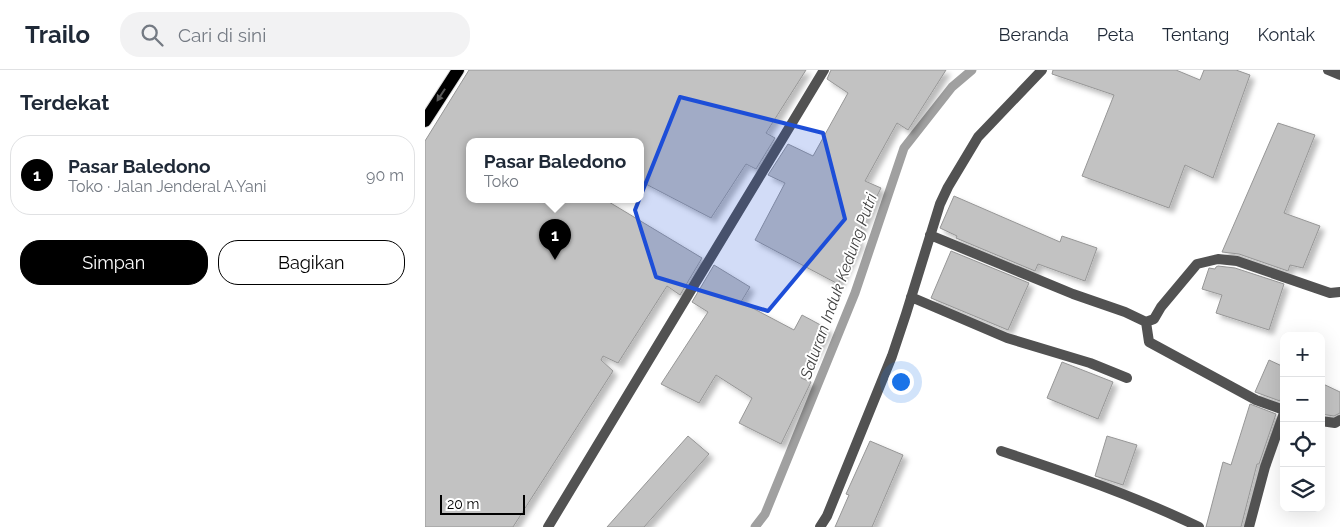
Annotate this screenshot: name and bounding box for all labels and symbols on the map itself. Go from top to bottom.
one-way arrow [437,89,446,102]
water label: Saluran Induk Kedung Putri [796,190,881,382]
pin: 1 [539,219,571,260]
your location [888,369,914,395]
scale bar [440,492,525,515]

